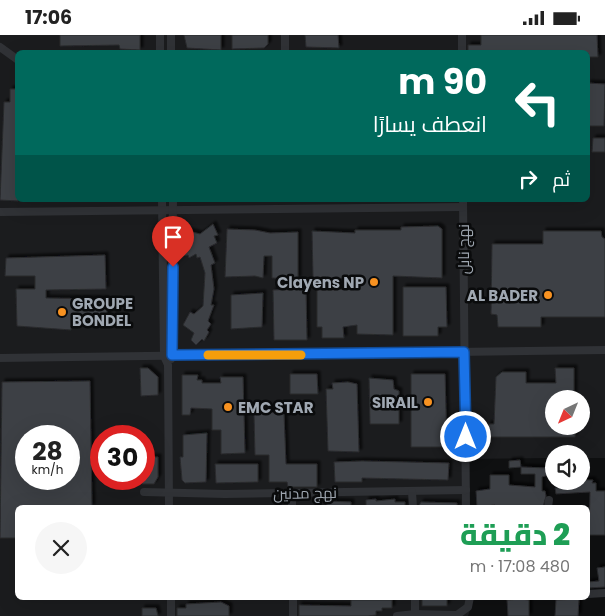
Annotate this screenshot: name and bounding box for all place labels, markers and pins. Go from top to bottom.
pin [152,216,194,267]
place label: Clayens NP [277,272,364,293]
marker: Clayens NP [368,276,380,288]
place label: AL BADER [467,285,538,306]
marker: AL BADER [542,289,554,301]
place label: GROUPE BONDEL [72,293,133,331]
marker: GROUPE BONDEL [56,306,68,318]
place label: SIRAIL [372,392,418,413]
marker: SIRAIL [422,396,434,408]
place label: EMC STAR [238,397,314,418]
marker: EMC STAR [222,401,234,413]

